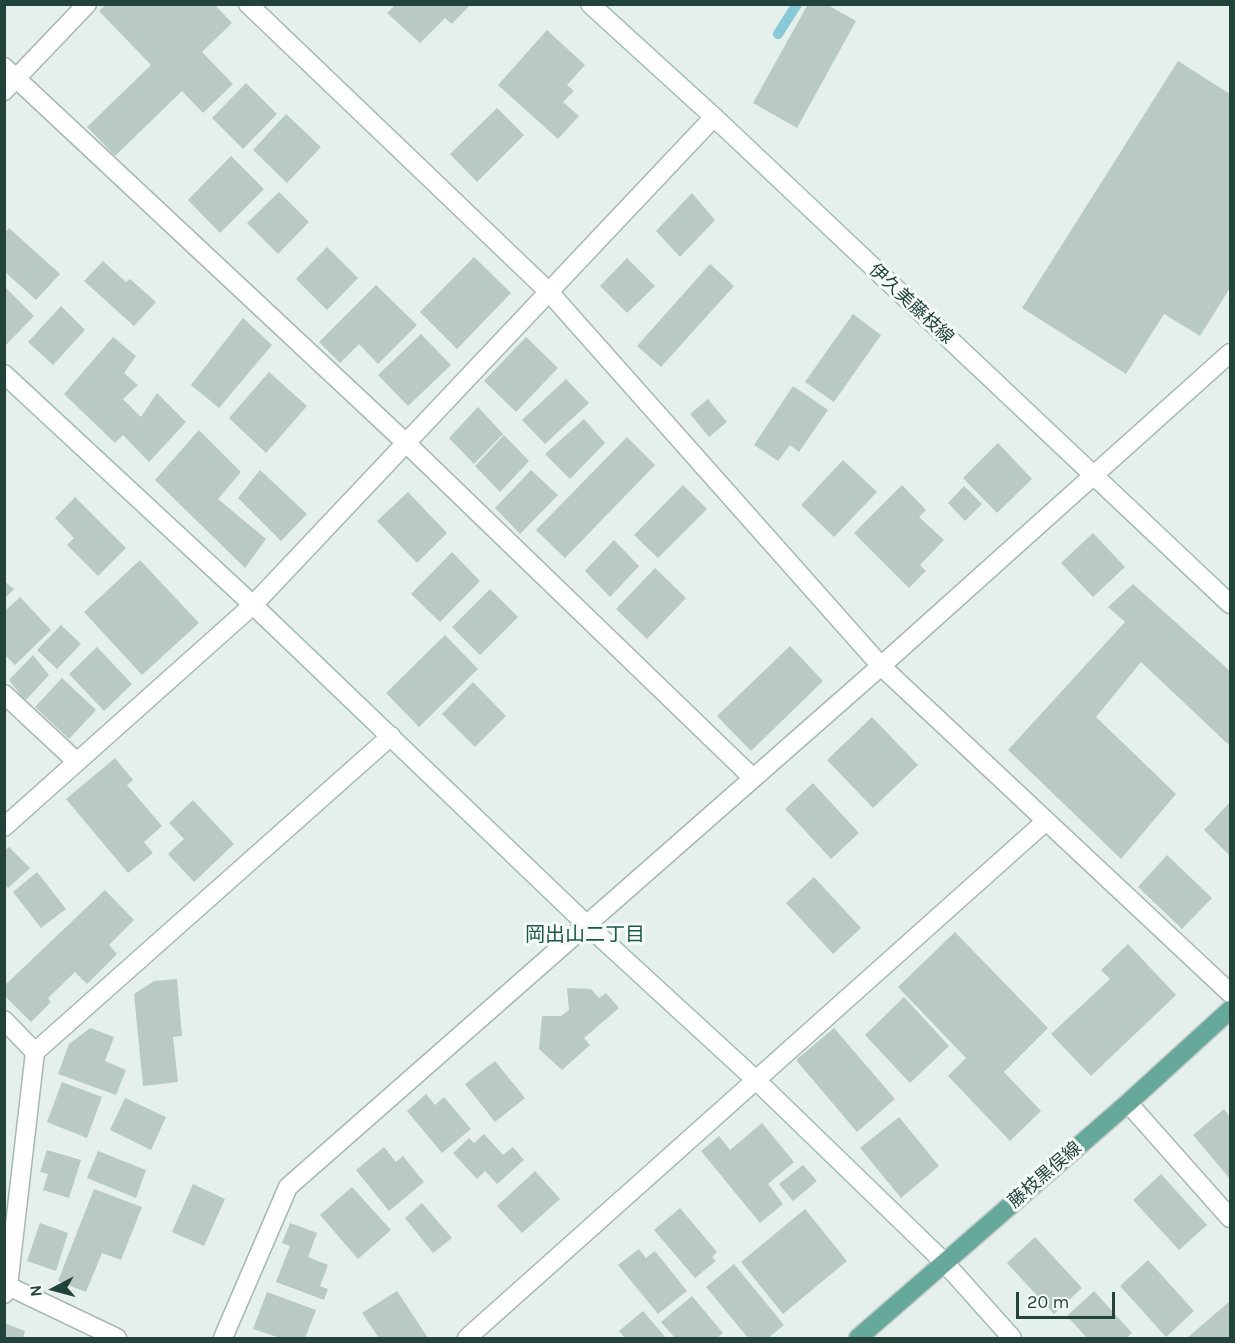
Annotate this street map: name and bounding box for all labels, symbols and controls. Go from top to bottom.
street label: 伊久美藤枝線 [864,259,958,349]
district label: 岡出山二丁目 [525,923,645,947]
street label: 藤枝黒俣線 [1004,1137,1086,1213]
north arrow [24,1259,84,1319]
scale bar [1019,1280,1118,1318]
text: N [26,1284,46,1298]
text: 20 m [1027,1291,1069,1313]

